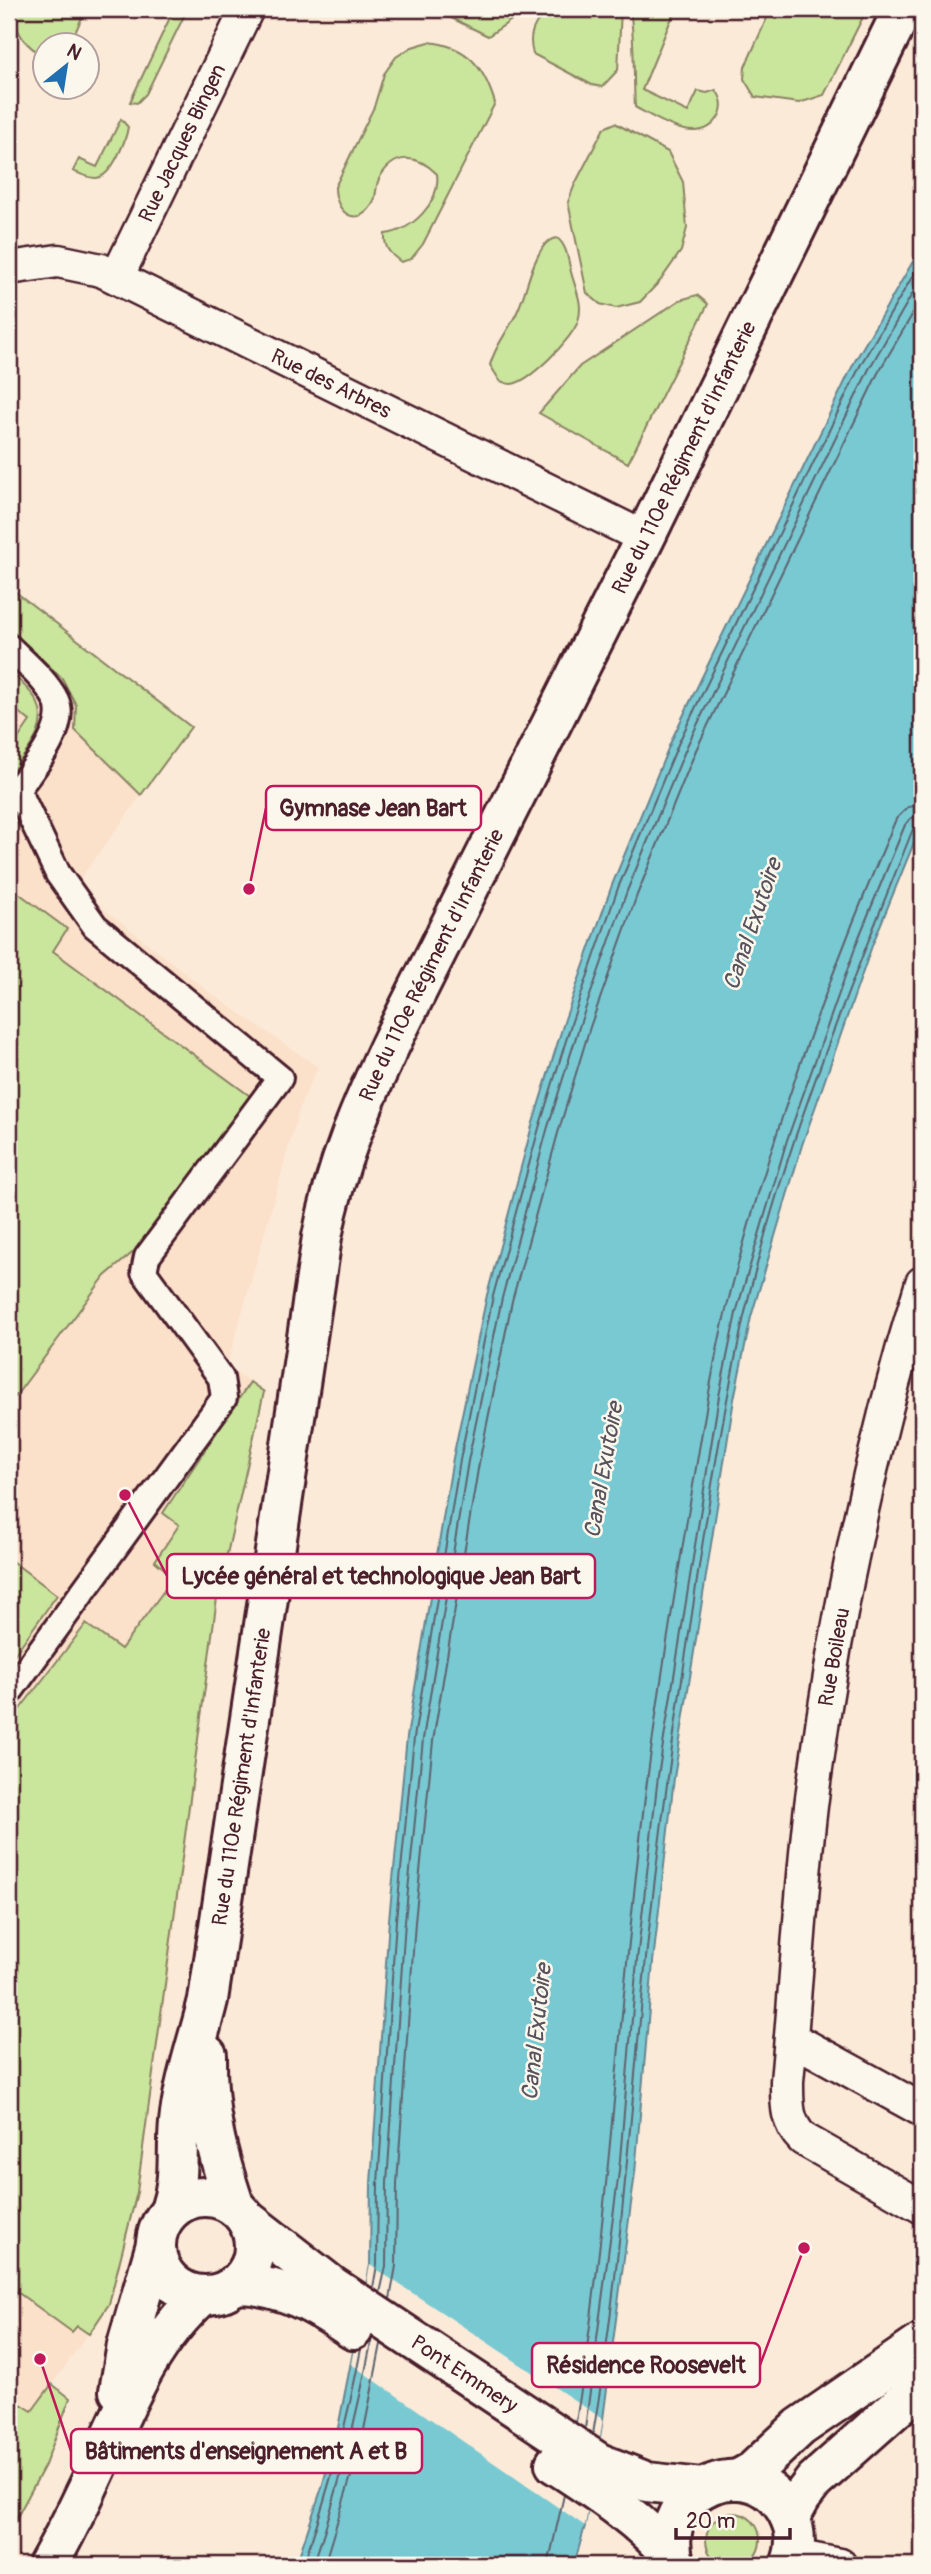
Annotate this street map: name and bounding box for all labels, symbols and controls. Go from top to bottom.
north arrow [32,32,102,102]
text: N [62,39,86,66]
street label: Rue Jacques Bingen [133,60,232,227]
street label: Rue du 110e Régiment d'Infanterie [606,316,763,599]
street label: Rue des Arbres [266,343,396,425]
callout: Gymnase Jean Bart [266,786,481,830]
text: Gymnase Jean Bart [279,794,467,823]
street label: Rue du 110e Régiment d'Infanterie [353,824,511,1106]
water label: Canal Exutoire [716,852,789,994]
water label: Canal Exutoire [577,1397,630,1540]
callout: Lycée général et technologique Jean Bart [167,1554,595,1598]
text: Lycée général et technologique Jean Bart [181,1562,582,1591]
street label: Rue Boileau [813,1606,856,1709]
street label: Rue du 110e Régiment d'Infanterie [206,1626,277,1927]
water label: Canal Exutoire [515,1960,558,2102]
street label: Pont Emmery [406,2329,523,2419]
callout: Résidence Roosevelt [532,2343,760,2387]
text: Résidence Roosevelt [546,2351,746,2380]
callout: Bâtiments d'enseignement A et B [71,2429,422,2473]
text: Bâtiments d'enseignement A et B [85,2437,407,2466]
scale bar [676,2497,789,2541]
text: 20 m [686,2508,735,2535]

